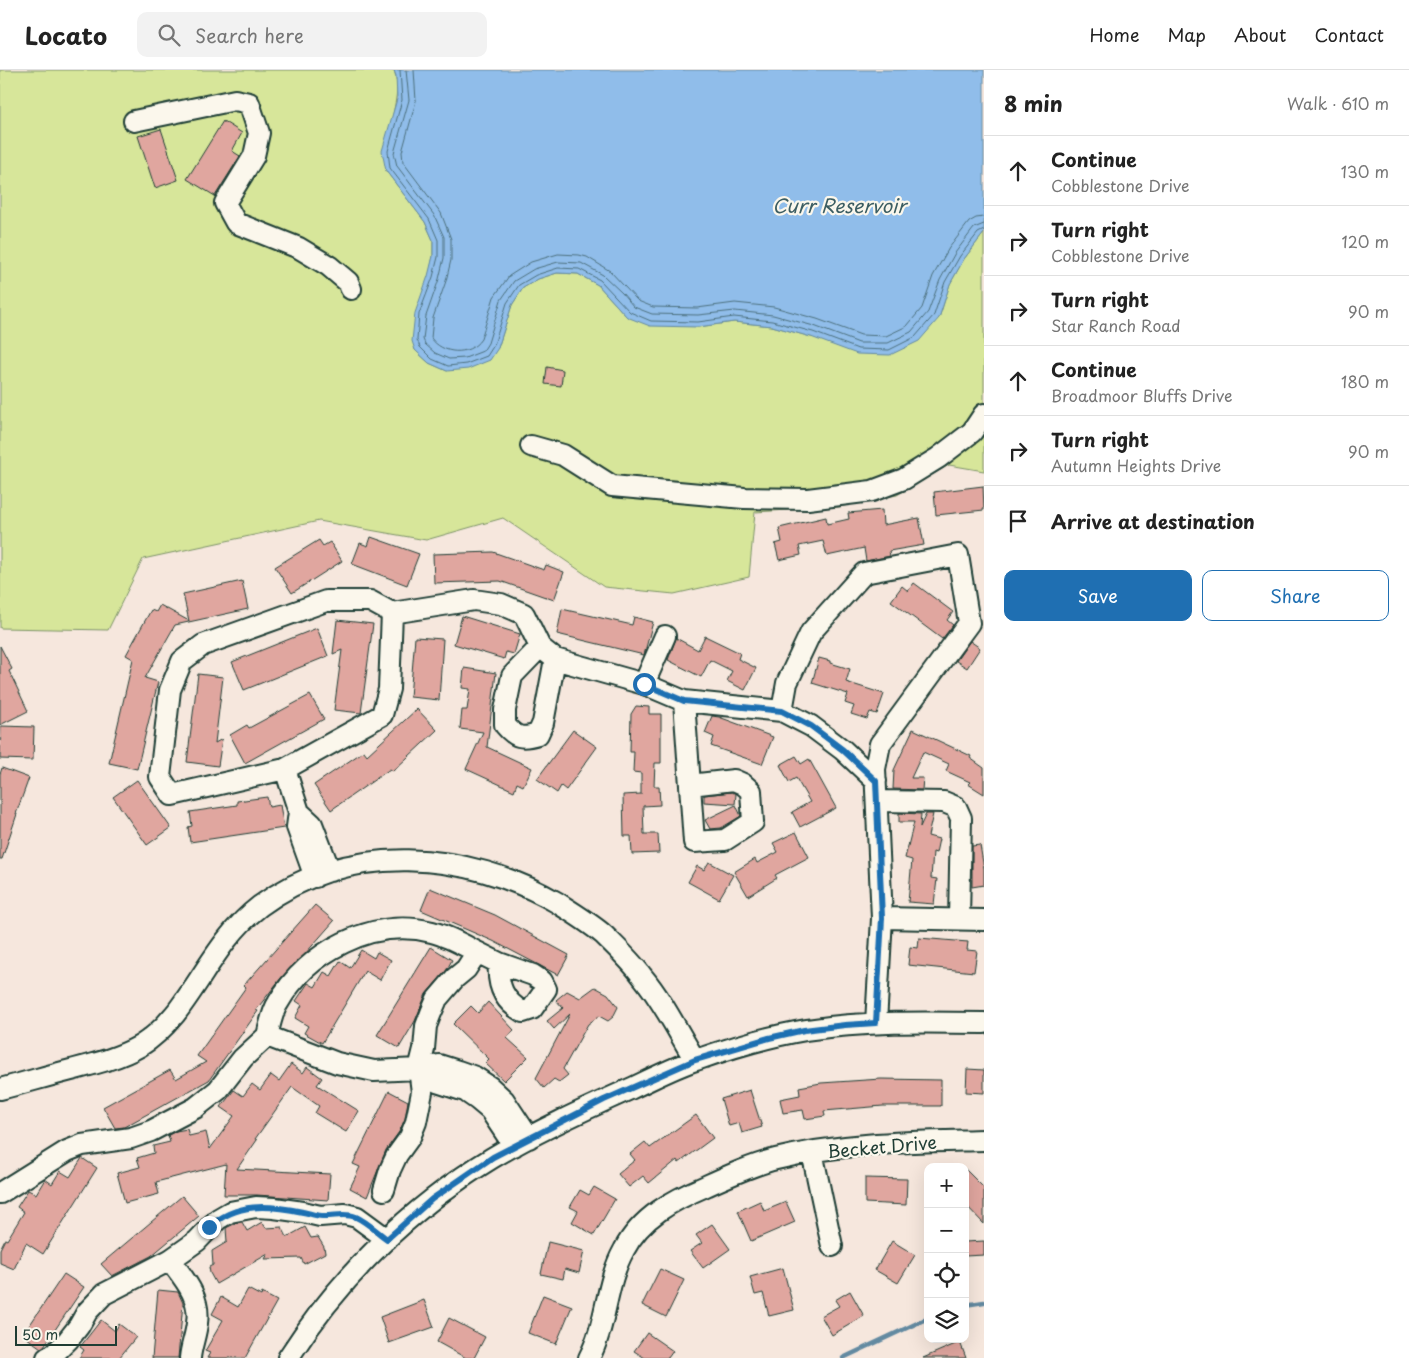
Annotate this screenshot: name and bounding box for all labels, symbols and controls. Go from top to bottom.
search box [137,12,487,57]
text: Locato [25,17,107,53]
icon: search [155,21,183,49]
text: Search here [195,21,304,49]
text: Home [1089,21,1139,48]
text: Map [1167,21,1206,48]
text: About [1234,21,1286,48]
text: Contact [1314,21,1384,48]
text: 8 min [1004,87,1063,119]
text: Walk · 610 m [1287,91,1389,115]
text: Continue [1051,145,1137,173]
icon: ahead [1004,157,1032,185]
text: 130 m [1341,159,1389,183]
text: Cobblestone Drive [1051,173,1189,197]
water label: Curr Reservoir [772,191,908,219]
text: Turn right [1051,215,1149,243]
icon: right [1004,227,1032,255]
text: 120 m [1342,229,1389,253]
text: Cobblestone Drive [1051,243,1189,267]
text: Turn right [1051,285,1149,313]
icon: right [1004,297,1032,325]
text: 90 m [1348,299,1389,323]
text: Star Ranch Road [1051,313,1181,337]
text: Continue [1051,355,1137,383]
icon: ahead [1004,367,1032,395]
text: 180 m [1341,369,1389,393]
text: Broadmoor Bluffs Drive [1051,383,1233,407]
text: Turn right [1051,425,1149,453]
icon: right [1004,437,1032,465]
text: 90 m [1348,439,1389,463]
text: Autumn Heights Drive [1051,453,1221,477]
icon: arrive [1004,507,1032,535]
text: Arrive at destination [1051,507,1255,535]
button: Save [1004,570,1192,621]
button: Share [1202,570,1389,621]
route start [633,673,656,696]
street label: Becket Drive [826,1128,938,1164]
map controls [924,1163,969,1343]
button: + [924,1163,969,1208]
button: − [924,1208,969,1253]
route end [198,1216,221,1239]
button: locate [924,1253,969,1298]
button: layers [924,1298,969,1343]
scale bar [15,1323,118,1346]
text: 50 m [22,1324,58,1345]

